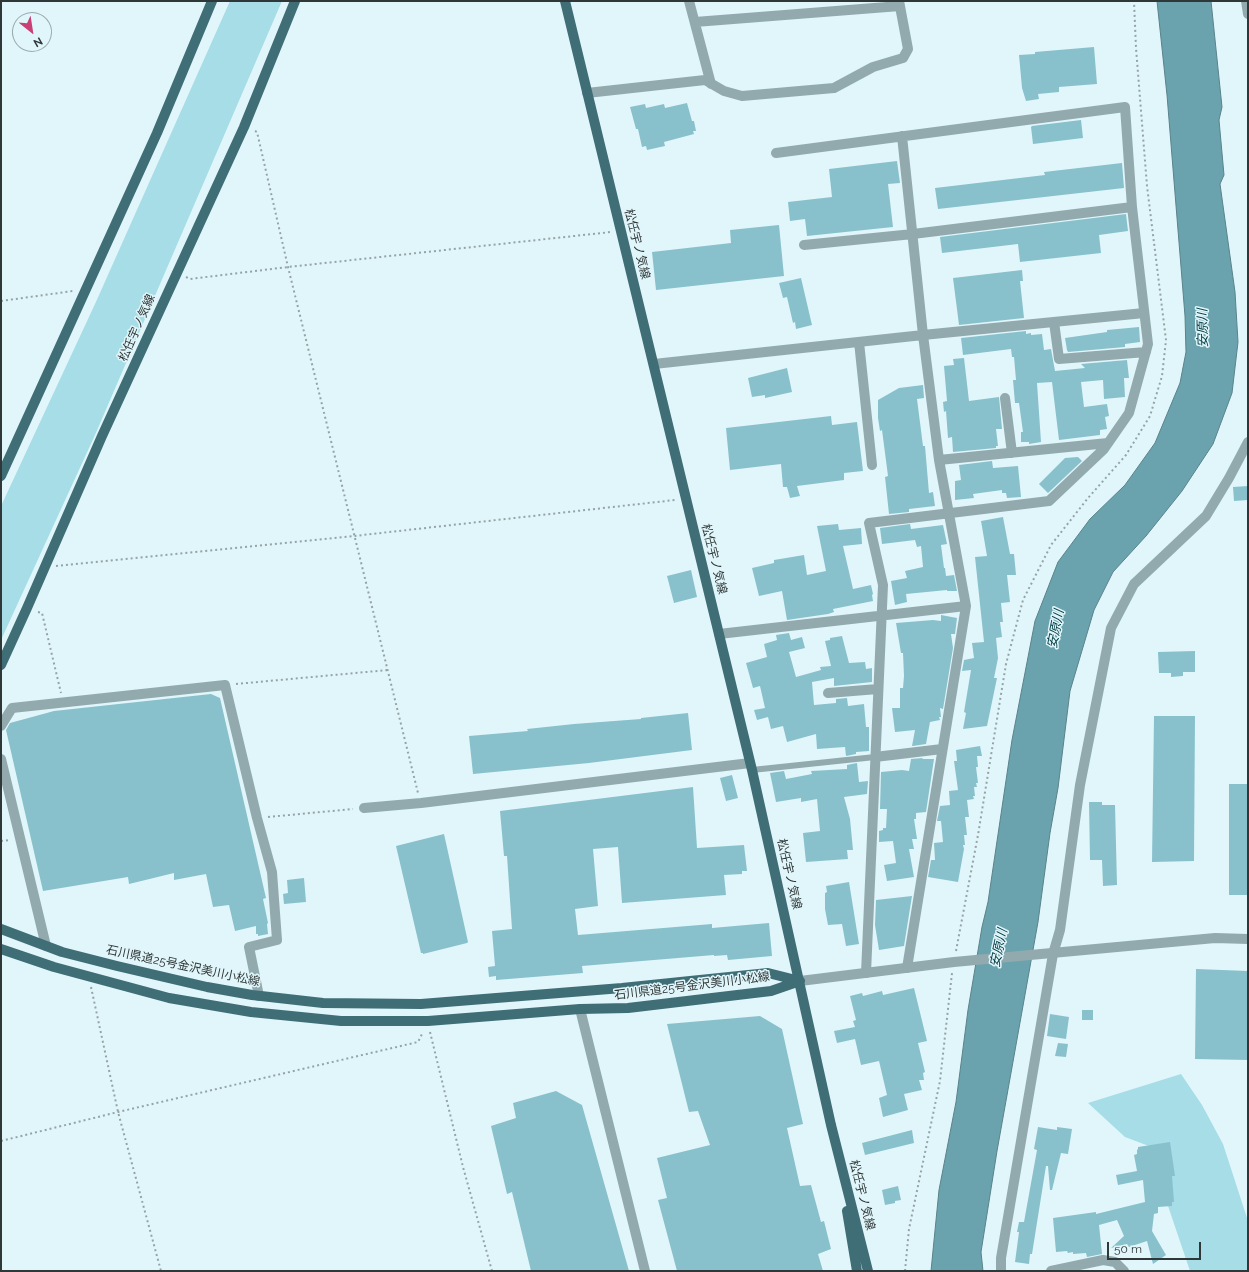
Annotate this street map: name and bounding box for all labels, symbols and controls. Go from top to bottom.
north arrow [12,12,52,52]
text: N [31,34,45,50]
street label: 松任宇ノ気線 [621,207,653,281]
street label: 松任宇ノ気線 [116,292,158,364]
water label: 安原川 [1195,308,1211,348]
street label: 松任宇ノ気線 [698,522,730,596]
water label: 安原川 [1045,608,1067,650]
street label: 松任宇ノ気線 [774,837,804,911]
water label: 安原川 [987,927,1011,969]
street label: 石川県道25号金沢美川小松線 [105,943,261,989]
street label: 石川県道25号金沢美川小松線 [613,969,771,1003]
street label: 松任宇ノ気線 [846,1158,878,1232]
scale bar [1109,1234,1203,1260]
text: 50 m [1114,1242,1142,1256]

